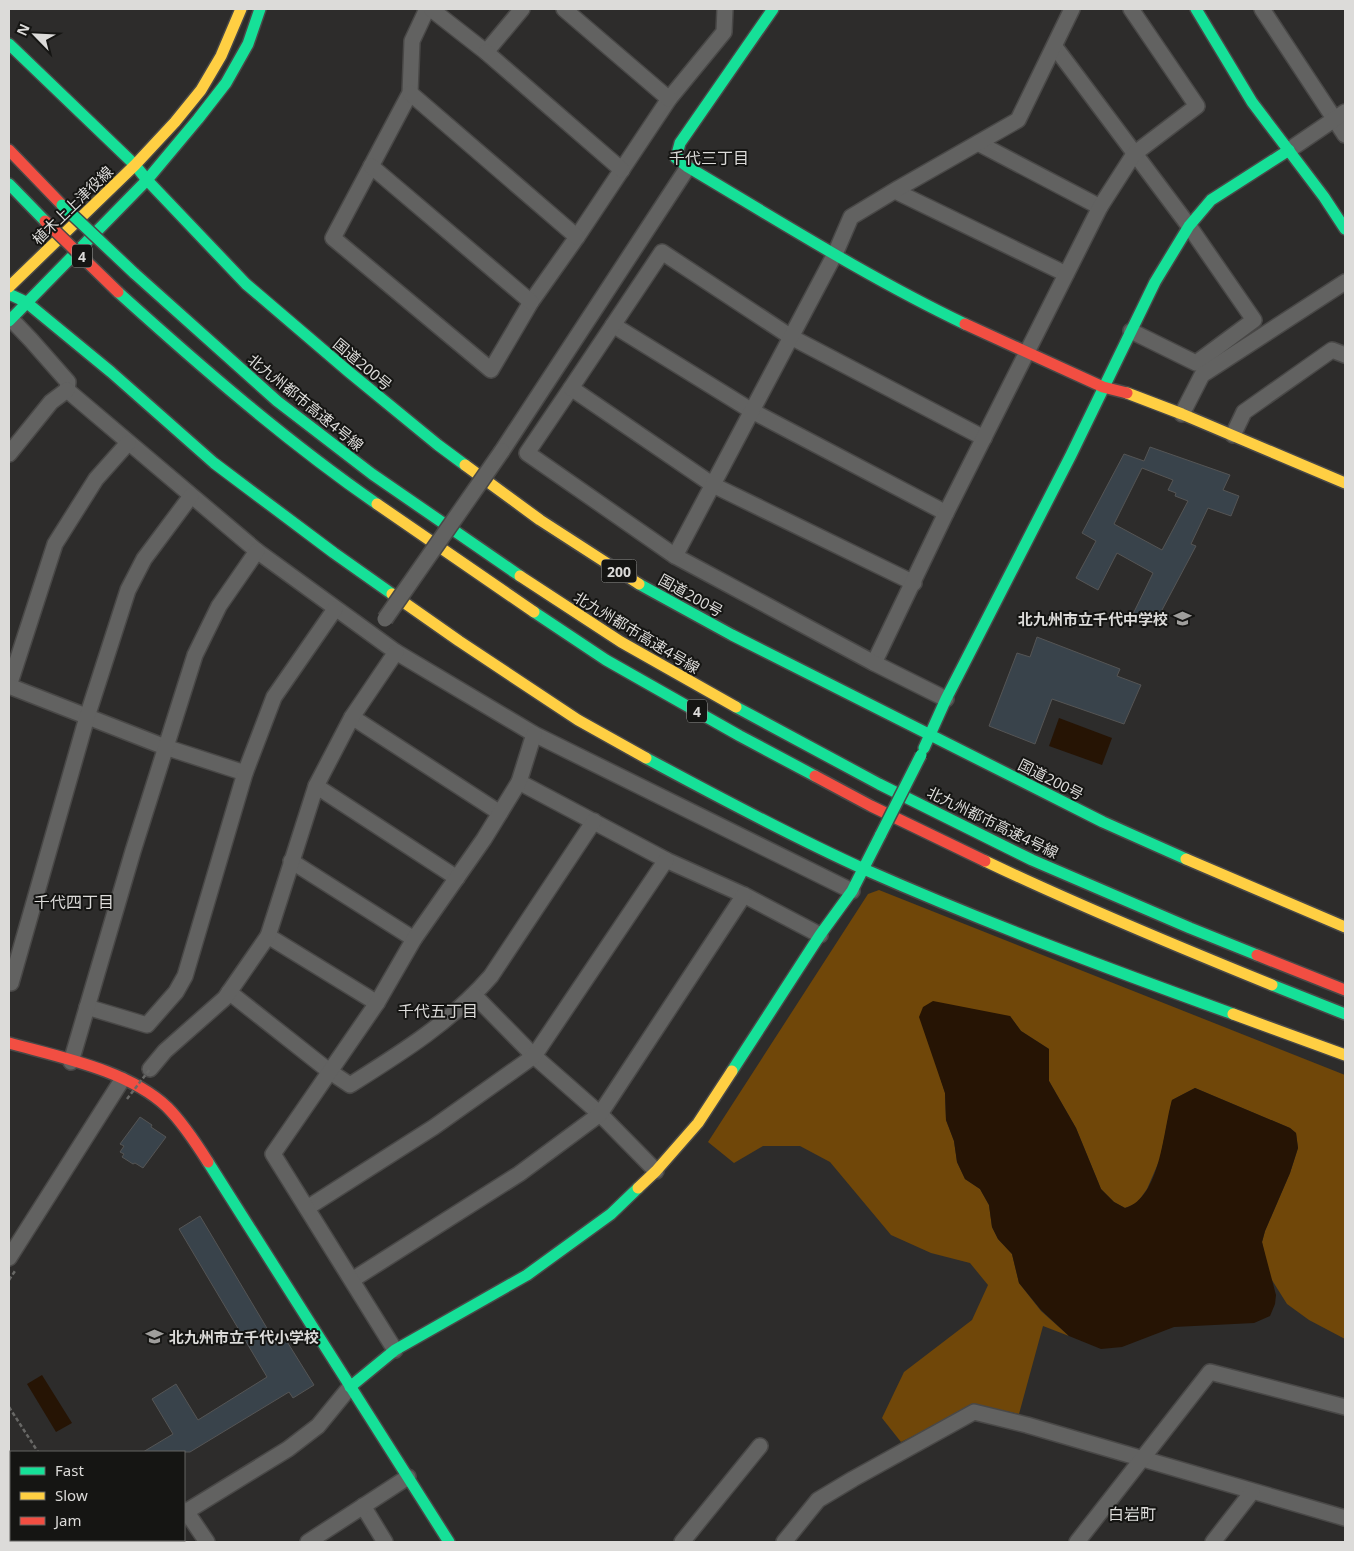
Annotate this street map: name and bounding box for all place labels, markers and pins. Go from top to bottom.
place label: 北九州市立千代中学校 [1018,609,1168,629]
school or university icon: 北九州市立千代中学校 [1172,609,1192,629]
school or university icon: 北九州市立千代小学校 [145,1327,165,1347]
place label: 北九州市立千代小学校 [169,1327,319,1347]

